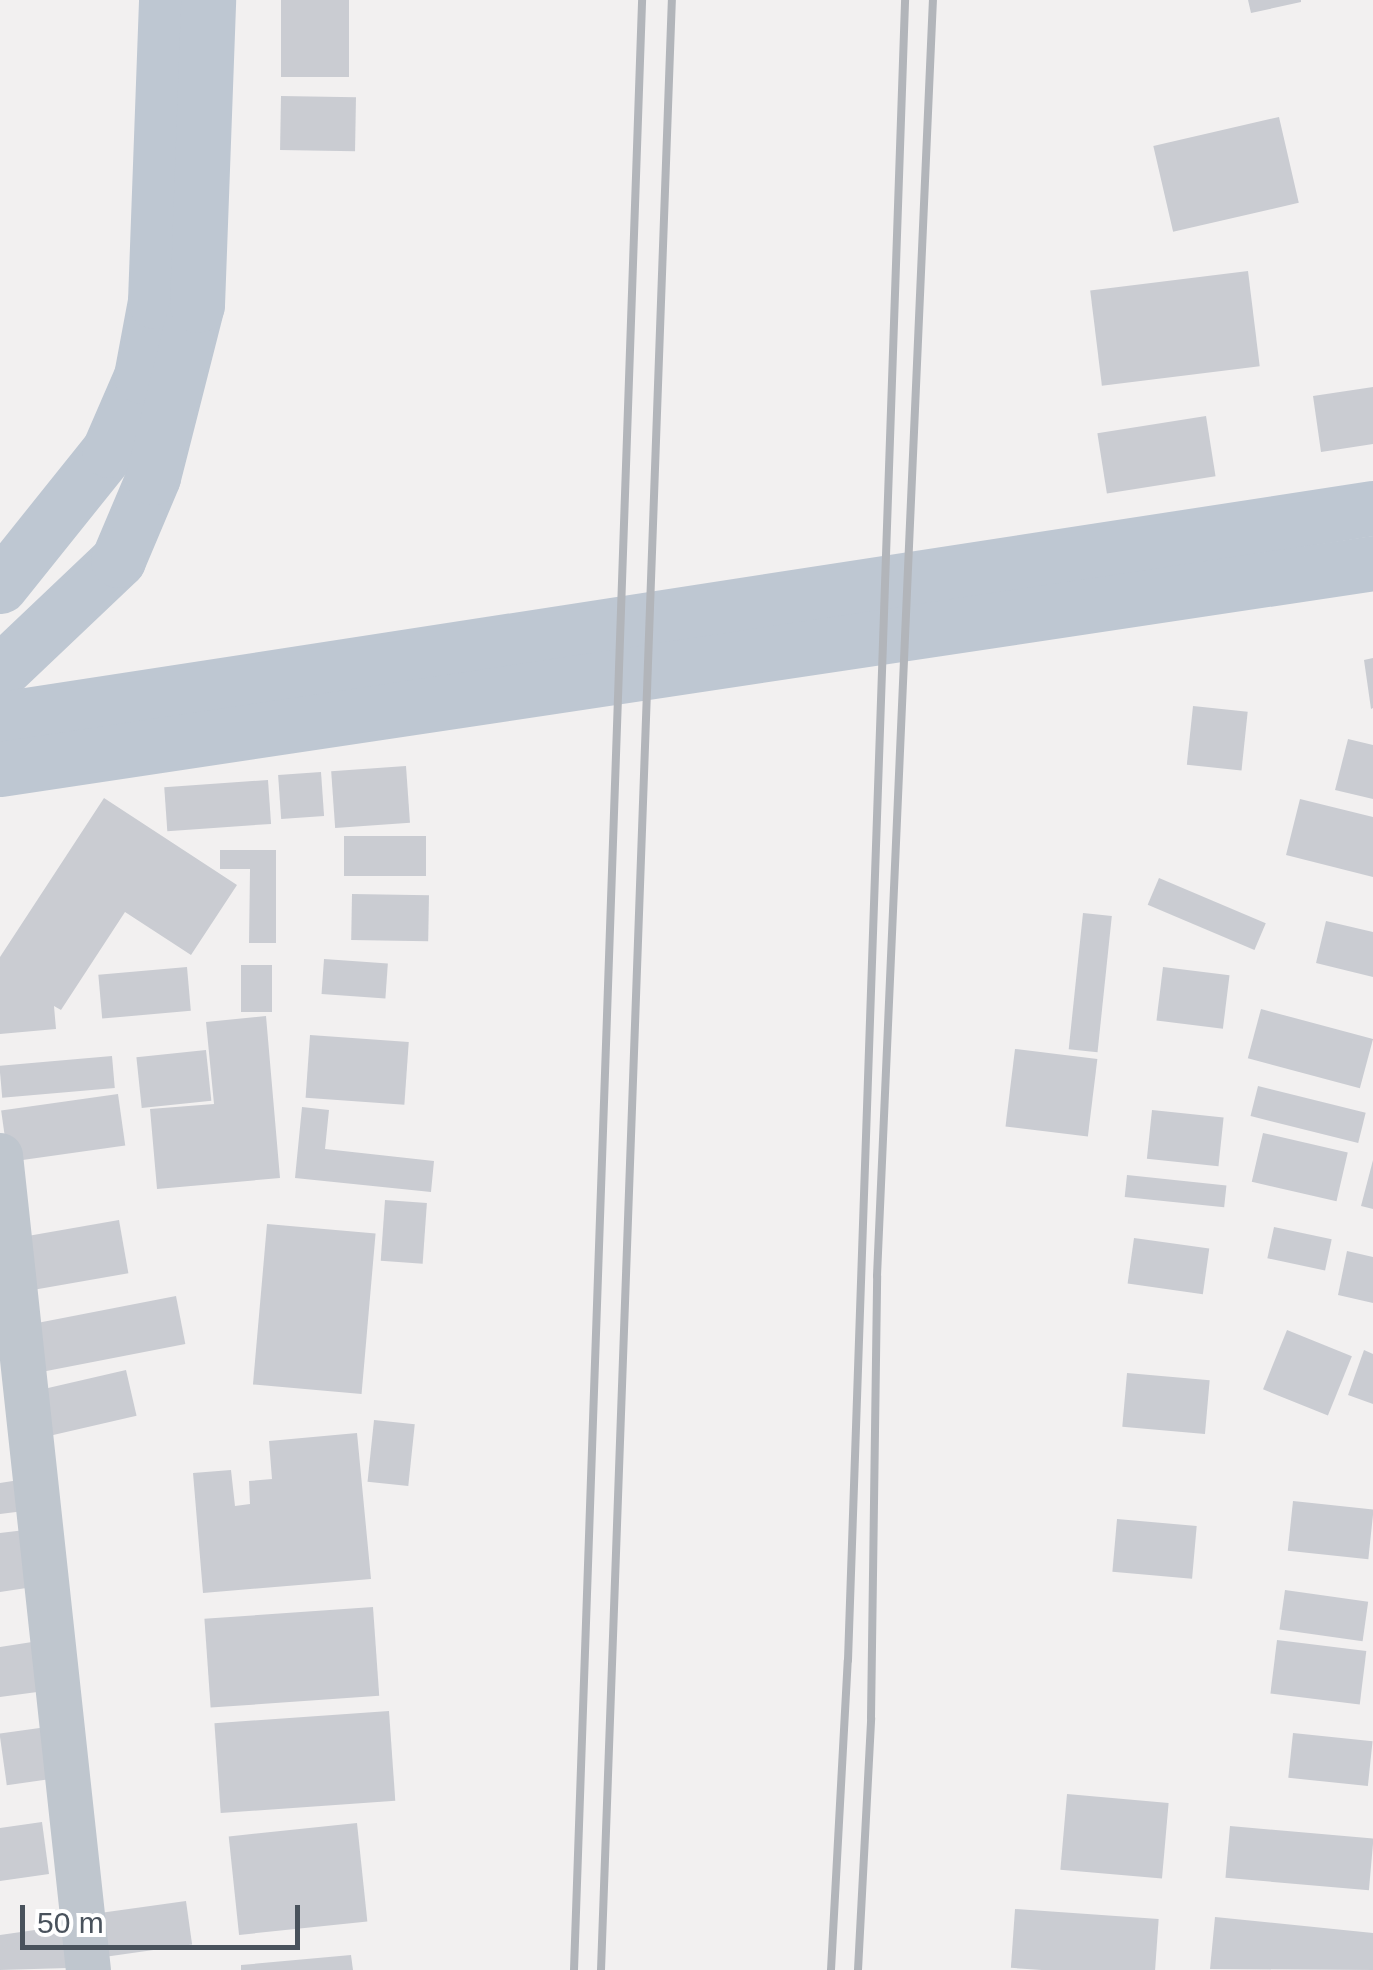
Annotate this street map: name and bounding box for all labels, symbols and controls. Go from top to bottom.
scale bar [25,1885,305,1947]
text: 50 m [37,1906,104,1939]

